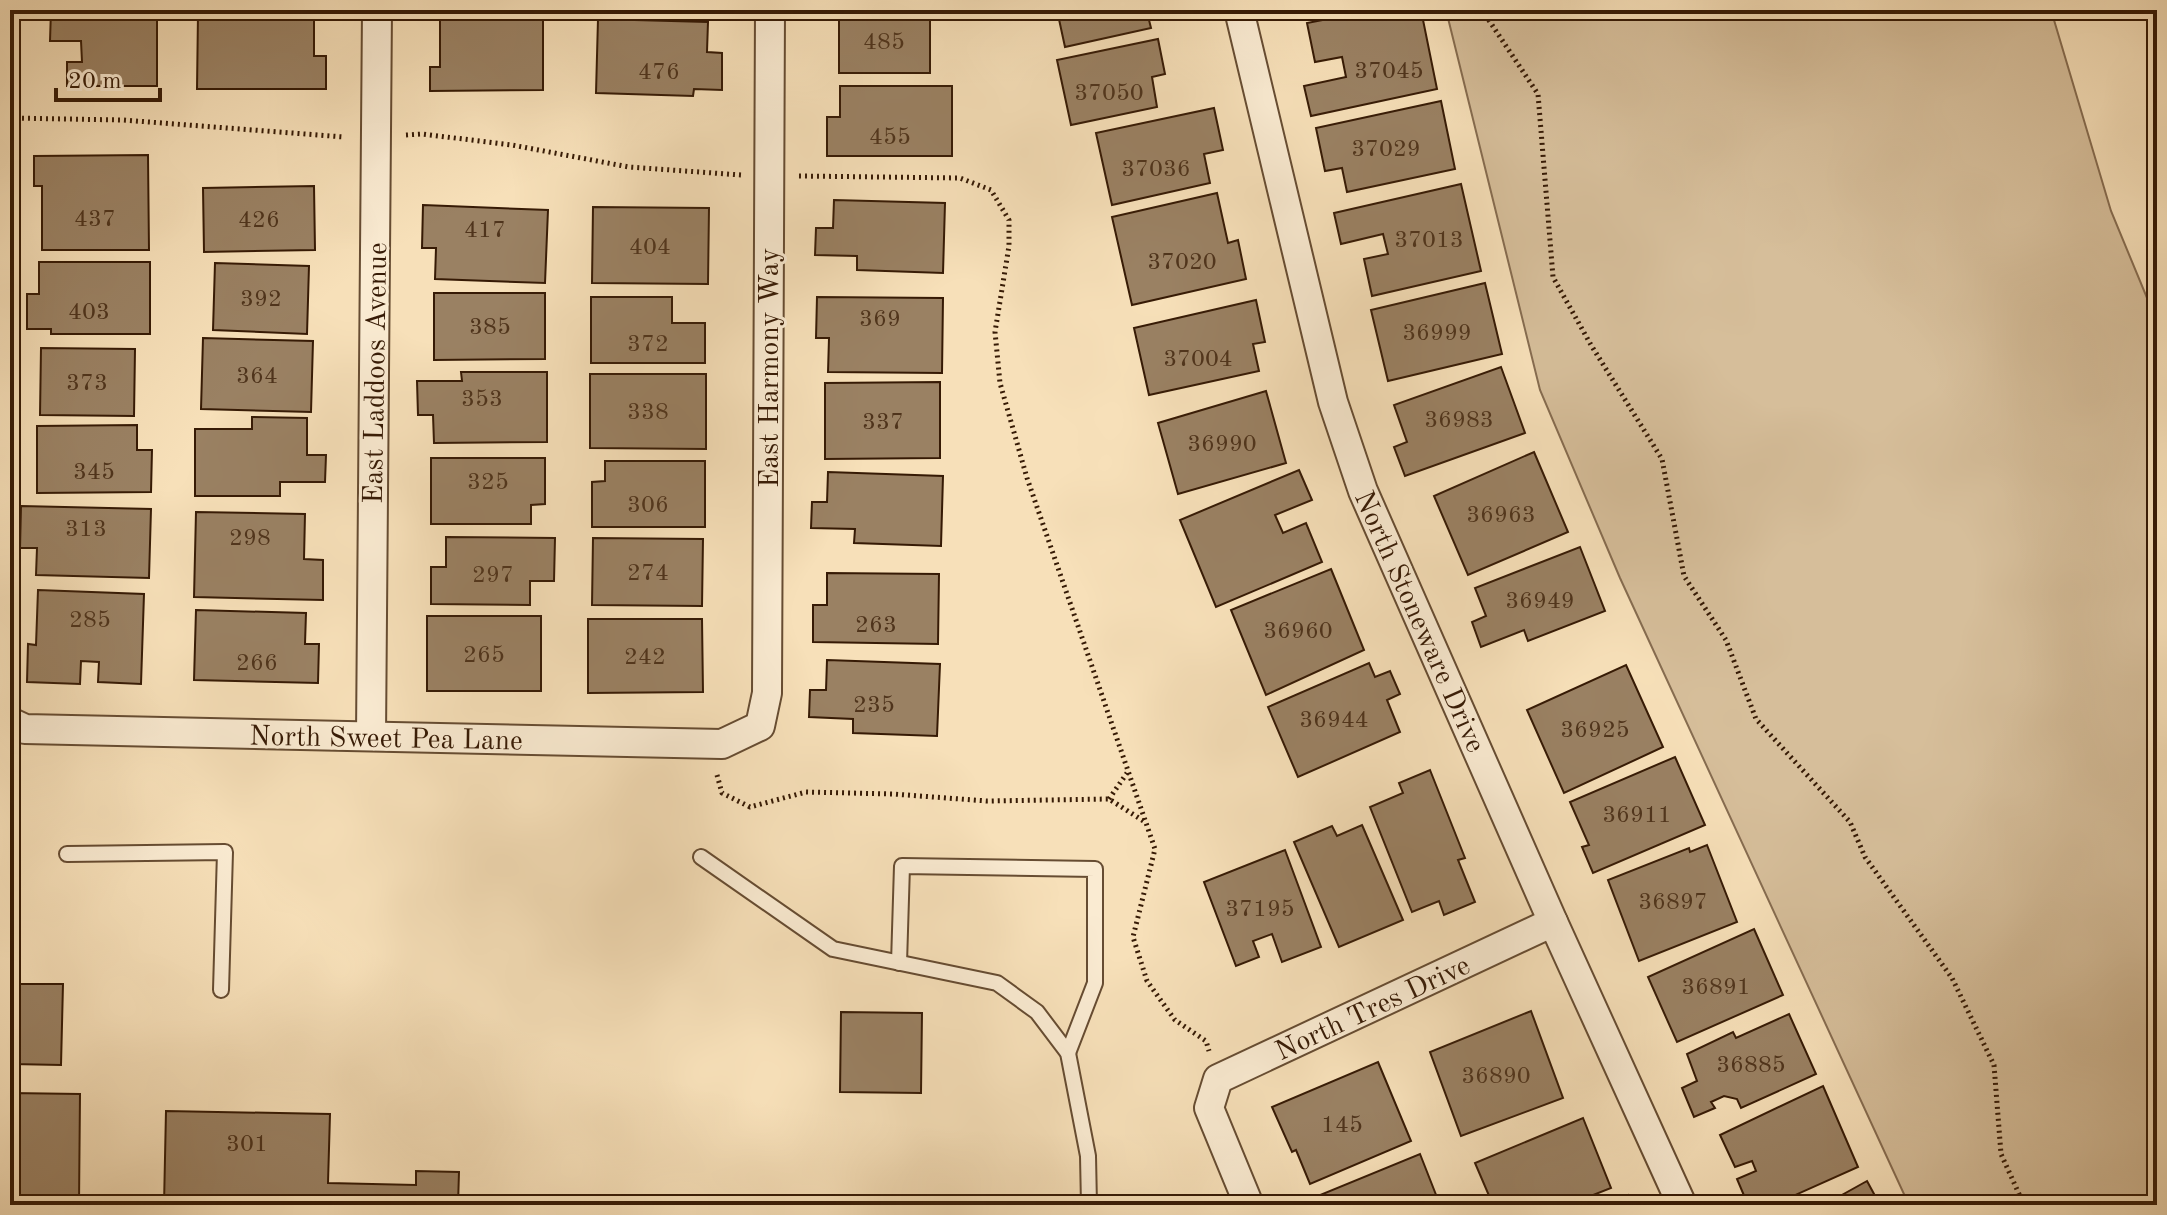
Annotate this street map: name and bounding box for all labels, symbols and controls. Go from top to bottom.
house number: 485 [863,31,905,55]
scale bar [56,52,160,102]
house number: 37045 [1354,60,1424,84]
house number: 476 [638,61,680,85]
text: 20 m [68,70,122,94]
house number: 37050 [1074,82,1144,106]
house number: 455 [869,126,911,150]
house number: 37029 [1351,138,1421,162]
house number: 37036 [1121,158,1191,182]
house number: 437 [74,208,116,232]
house number: 426 [238,209,280,233]
house number: 417 [464,219,506,243]
house number: 37013 [1394,229,1464,253]
house number: 404 [629,236,671,260]
street label: East Laddoos Avenue [361,242,393,504]
street label: East Harmony Way [757,248,785,488]
house number: 37020 [1147,251,1217,275]
house number: 392 [240,288,282,312]
house number: 403 [68,301,110,325]
house number: 369 [859,308,901,332]
house number: 385 [469,316,511,340]
house number: 36999 [1402,322,1472,346]
house number: 372 [627,333,669,357]
house number: 37004 [1163,348,1233,372]
house number: 364 [236,365,278,389]
house number: 373 [66,372,108,396]
house number: 353 [461,388,503,412]
house number: 338 [627,401,669,425]
house number: 36983 [1424,409,1494,433]
house number: 337 [862,411,904,435]
house number: 36990 [1187,433,1257,457]
house number: 345 [73,461,115,485]
house number: 325 [467,471,509,495]
street label: North Stoneware Drive [1348,487,1489,757]
house number: 306 [627,494,669,518]
house number: 36963 [1466,504,1536,528]
house number: 313 [65,518,107,542]
house number: 298 [229,527,271,551]
house number: 274 [627,562,669,586]
house number: 297 [472,564,514,588]
house number: 36949 [1505,590,1575,614]
house number: 285 [69,609,111,633]
house number: 263 [855,614,897,638]
house number: 36960 [1263,620,1333,644]
house number: 265 [463,644,505,668]
house number: 242 [624,646,666,670]
house number: 266 [236,652,278,676]
house number: 235 [853,694,895,718]
house number: 36944 [1299,709,1369,733]
house number: 36925 [1560,719,1630,743]
street label: North Sweet Pea Lane [249,724,523,756]
house number: 36911 [1602,804,1672,828]
house number: 36897 [1638,891,1708,915]
house number: 37195 [1225,898,1295,922]
street label: North Tres Drive [1272,952,1475,1067]
house number: 36891 [1681,976,1751,1000]
house number: 36885 [1716,1054,1786,1078]
house number: 36890 [1461,1065,1531,1089]
house number: 145 [1321,1114,1363,1138]
house number: 301 [226,1133,268,1157]

